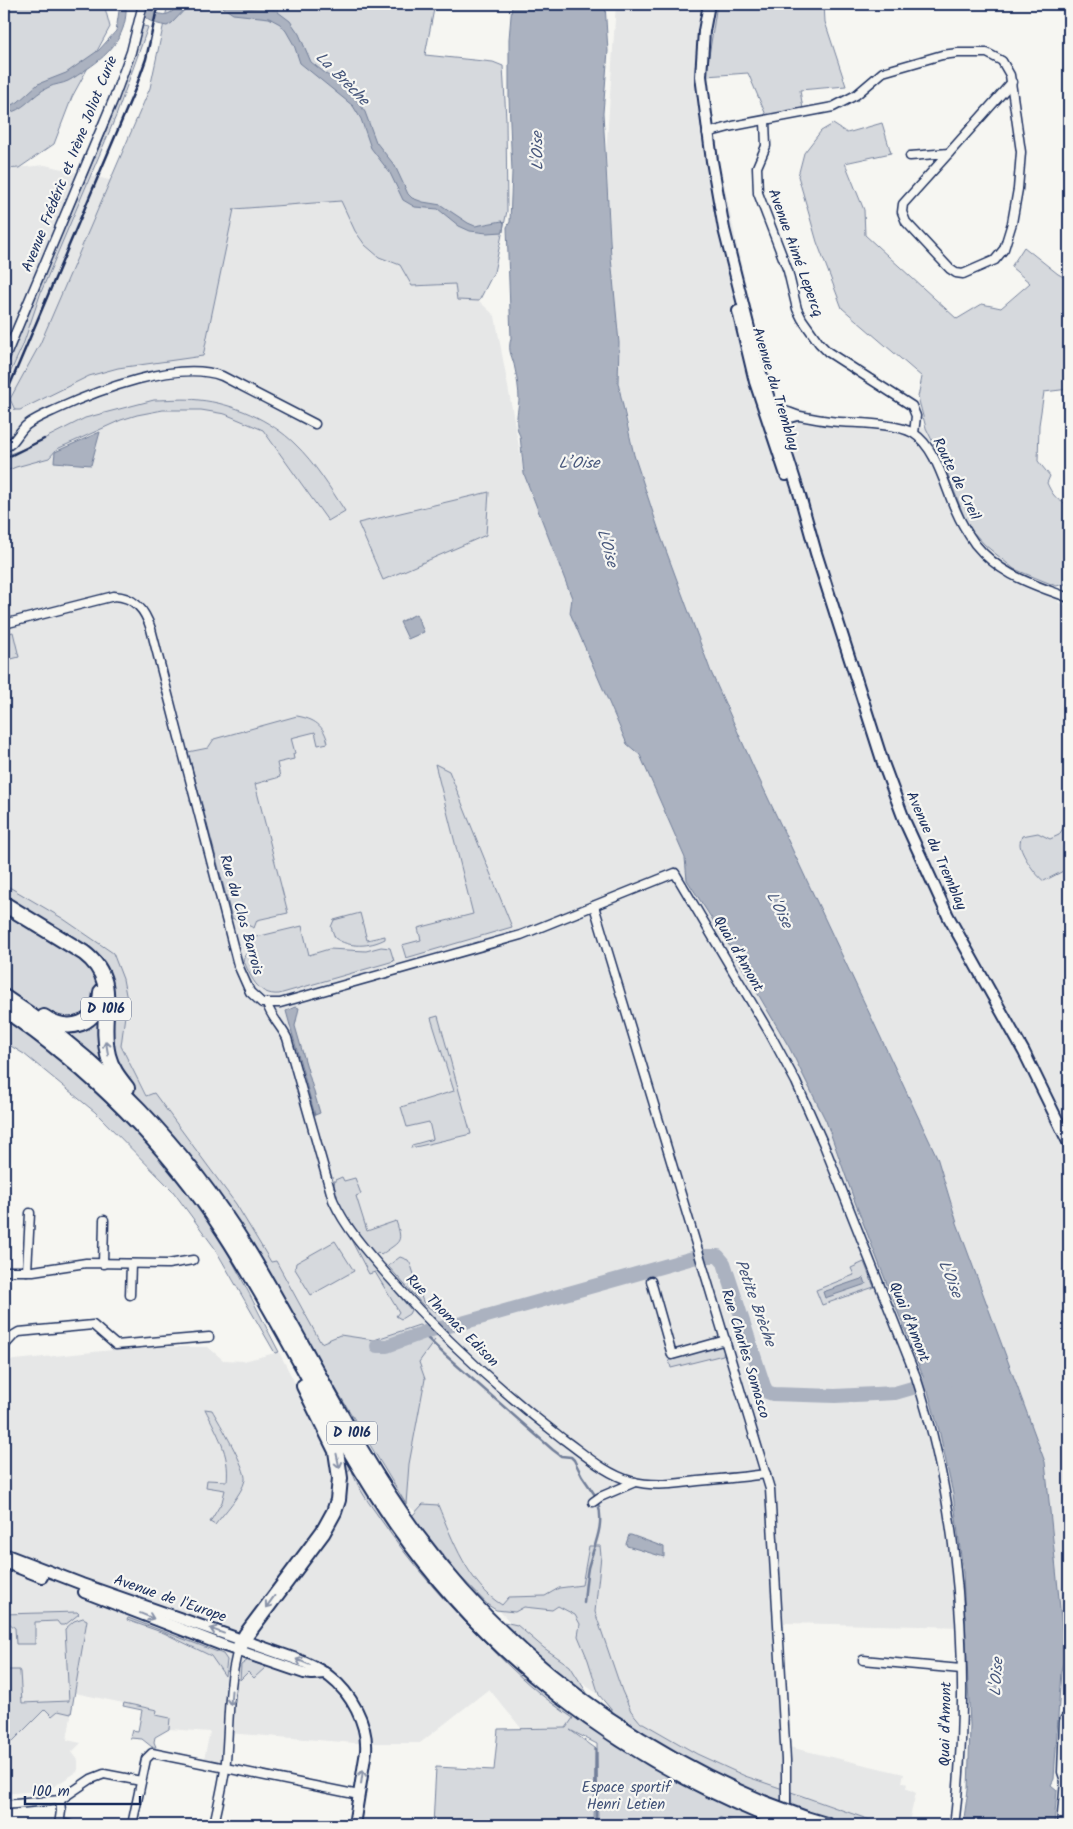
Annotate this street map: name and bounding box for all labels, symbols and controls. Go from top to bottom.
water label: La Brèche [309,46,376,113]
street label: Avenue Frédéric et Irène Joliot Curie [16,52,125,276]
water label: L'Oise [525,130,551,171]
street label: Avenue Aimé Lepercq [761,185,829,321]
street label: Avenue du Tremblay [745,324,805,455]
street label: Route de Creil [926,433,987,525]
water label: L’Oise [559,451,601,476]
water label: L'Oise [590,526,625,572]
street label: Avenue du Tremblay [899,788,973,915]
street label: Rue du Clos Barrois [212,852,270,979]
water label: L'Oise [759,887,800,935]
street label: Quai d'Amont [706,911,770,997]
road number: D 1016 [81,998,131,1021]
one-way arrow [101,1041,111,1057]
water label: Petite Brèche [728,1256,783,1352]
water label: L'Oise [931,1256,970,1303]
street label: Rue Thomas Edison [400,1269,504,1373]
street label: Quai d'Amont [882,1278,936,1366]
street label: Rue Charles Somasco [714,1286,776,1422]
road number: D 1016 [327,1422,377,1445]
one-way arrow [334,1453,343,1469]
street label: Avenue de l'Europe [110,1568,230,1630]
one-way arrow [265,1595,275,1609]
one-way arrow [140,1613,155,1622]
one-way arrow [210,1626,225,1635]
water label: L'Oise [983,1655,1011,1697]
one-way arrow [296,1656,311,1666]
street label: Quai d'Amont [933,1681,959,1767]
one-way arrow [226,1690,236,1706]
one-way arrow [357,1769,367,1785]
scale bar [25,1774,140,1806]
park label: Espace sportif Henri Letien [581,1776,672,1817]
text: 100 m [32,1780,70,1804]

